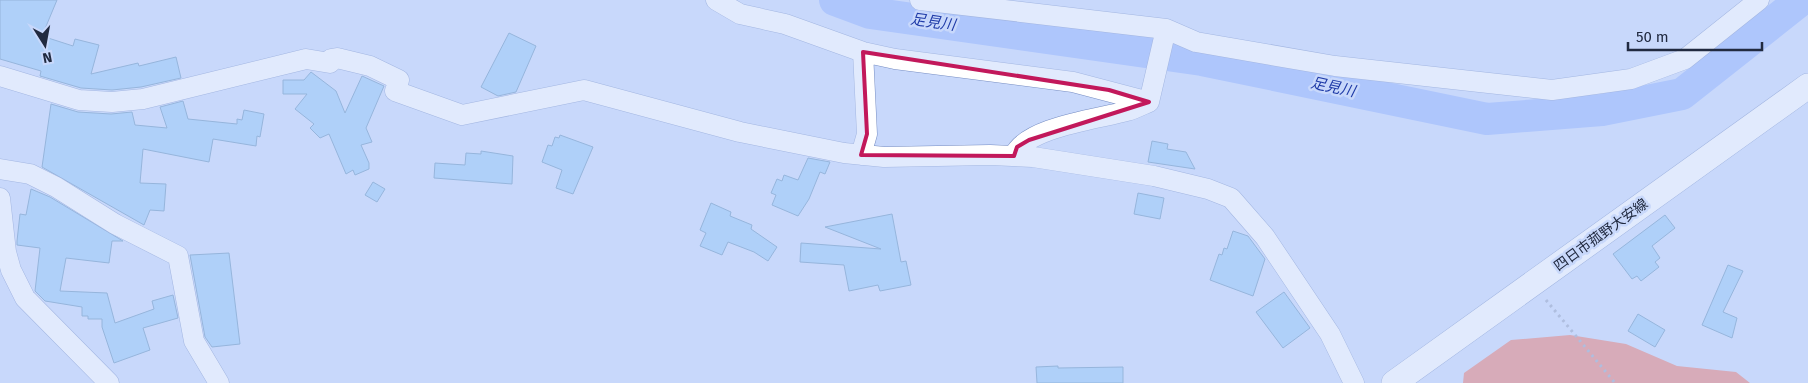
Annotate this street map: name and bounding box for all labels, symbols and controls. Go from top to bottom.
water label: 足見川 [909,10,959,34]
north arrow [20,20,70,70]
scale bar [1628,20,1762,52]
text: 50 m [1636,28,1669,46]
text: N [41,48,54,67]
water label: 足見川 [1309,74,1359,101]
street label: 四日市菰野大安線 [1551,195,1651,275]

